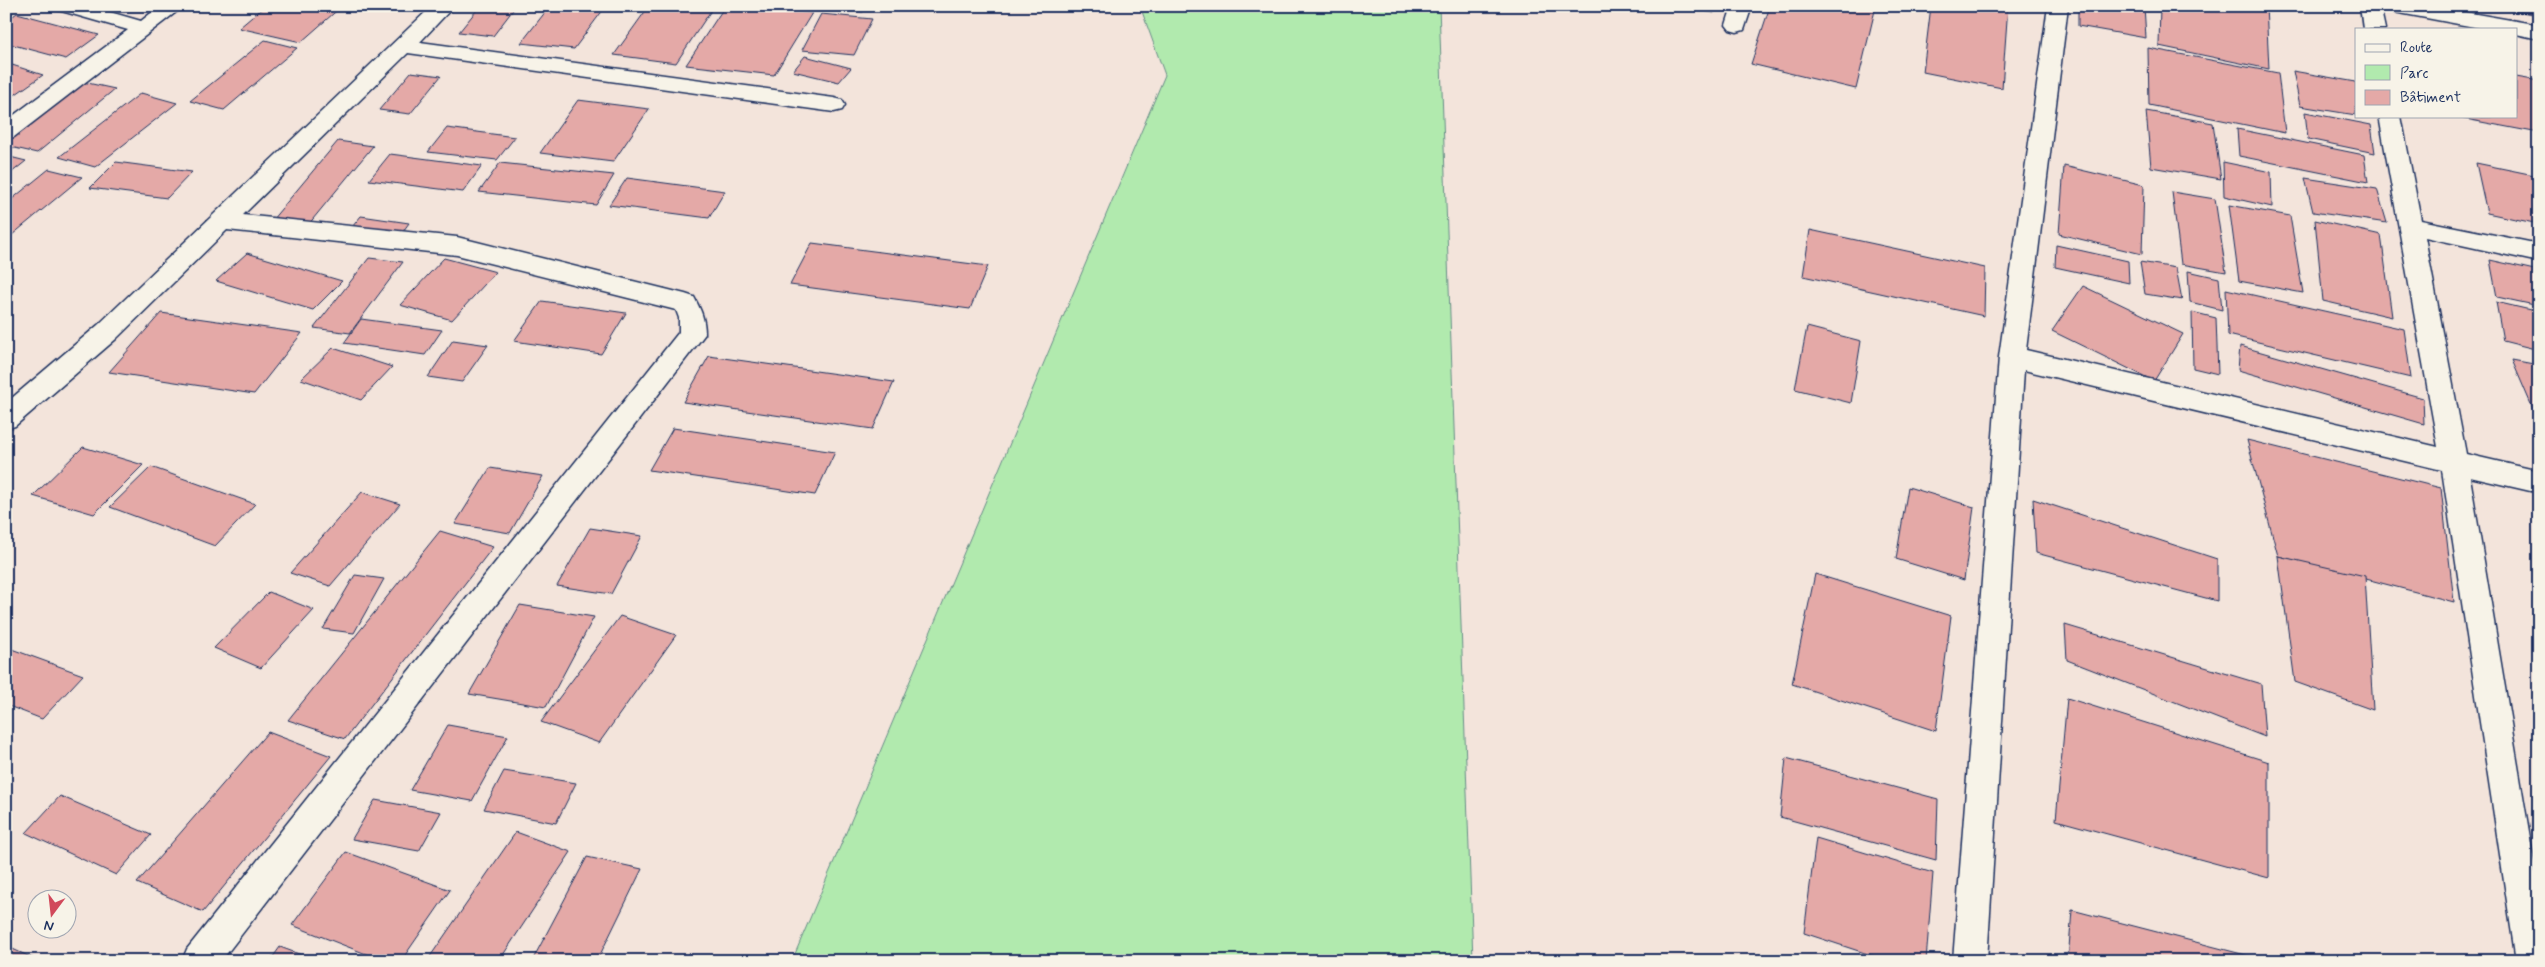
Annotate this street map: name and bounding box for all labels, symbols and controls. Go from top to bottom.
legend [2355,28,2518,118]
text: Route [2400,38,2433,58]
text: Parc [2400,64,2428,84]
text: Bâtiment [2400,88,2461,108]
north arrow [28,890,78,940]
text: N [42,916,56,935]

